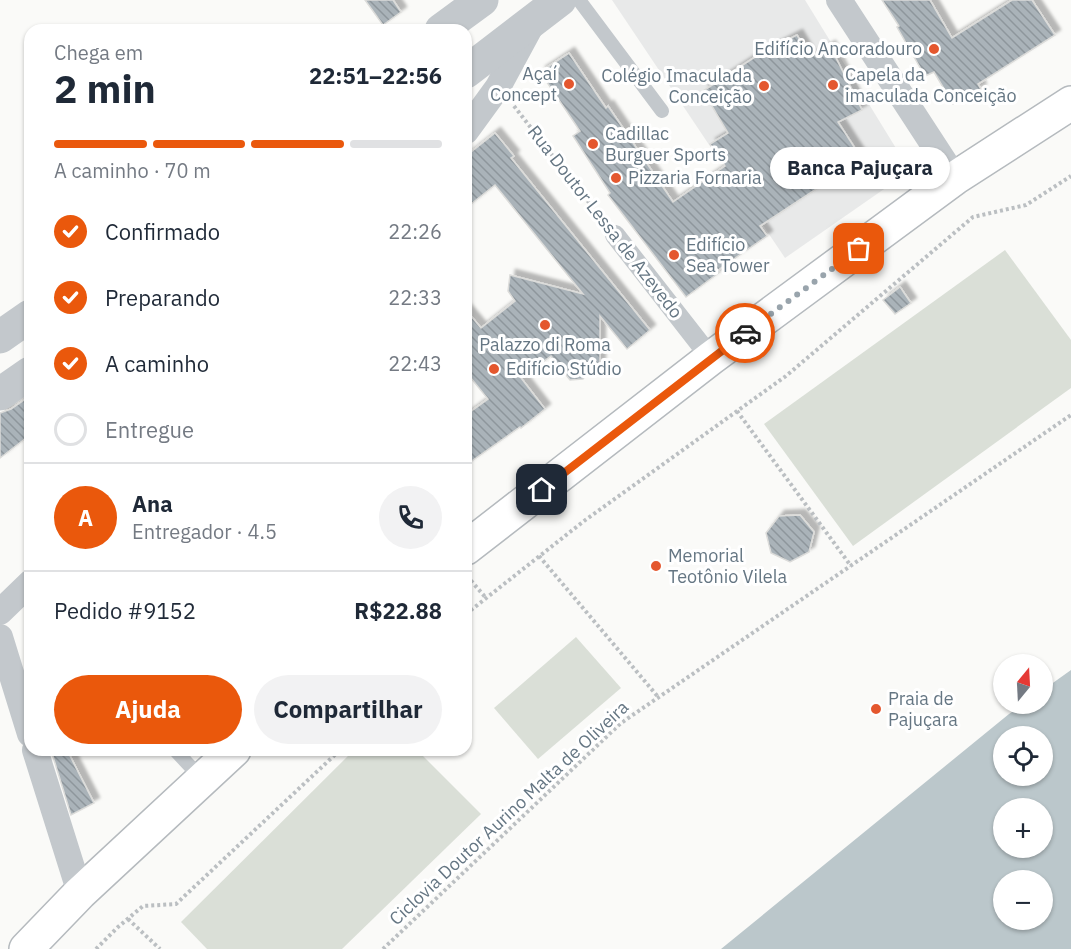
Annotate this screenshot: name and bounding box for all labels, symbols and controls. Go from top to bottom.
place label: Edifício Ancoradouro [754,37,922,60]
text: Chega em [54,39,143,66]
marker: Edifício Ancoradouro [927,42,941,56]
text: 22:51–22:56 [309,61,442,90]
place label: Açaí Concept [490,62,557,106]
text: 2 min [54,63,156,114]
place label: Capela da imaculada Conceição [845,63,1016,107]
place label: Colégio Imaculada Conceição [601,64,752,108]
marker: Açaí Concept [562,77,576,91]
marker: Capela da imaculada Conceição [826,78,840,92]
marker: Colégio Imaculada Conceição [757,79,771,93]
street label: Rua Doutor Lessa de Azevedo [523,121,688,323]
place label: Cadillac Burguer Sports [605,122,726,166]
marker: Cadillac Burguer Sports [586,137,600,151]
callout: Banca Pajuçara [769,147,949,189]
text: Banca Pajuçara [787,154,933,181]
text: A caminho · 70 m [54,157,211,184]
place label: Pizzaria Fornaria [628,166,762,189]
marker: Pizzaria Fornaria [609,171,623,185]
icon: check [54,215,87,248]
text: Confirmado [105,217,220,246]
text: 22:26 [388,218,442,245]
pin [833,223,884,274]
icon: bag [842,232,875,265]
place label: Edifício Sea Tower [686,233,770,277]
marker: Edifício Sea Tower [667,248,681,262]
icon: check [54,281,87,314]
text: Preparando [105,283,220,312]
text: 22:33 [388,284,442,311]
courier [715,303,775,363]
icon: car [729,317,762,350]
marker: Palazzo di Roma [538,318,552,332]
place label: Palazzo di Roma [479,333,611,356]
icon: check [54,347,87,380]
text: A caminho [105,349,209,378]
text: 22:43 [388,350,442,377]
place label: Edifício Stúdio [506,357,622,380]
marker: Edifício Stúdio [487,362,501,376]
text: Entregue [105,415,194,444]
pin [516,464,567,515]
icon: home [525,473,558,506]
button: phone [379,486,442,549]
text: Ana [132,489,173,518]
text: A [78,503,93,532]
text: Entregador · 4.5 [132,518,277,545]
place label: Memorial Teotônio Vilela [668,544,788,588]
marker: Memorial Teotônio Vilela [649,559,663,573]
text: Pedido #9152 [54,596,196,625]
text: R$22.88 [354,596,442,625]
north arrow [993,654,1053,714]
map controls [993,654,1053,930]
button: Ajuda [54,675,242,744]
button: Compartilhar [254,675,442,744]
place label: Praia de Pajuçara [888,687,958,731]
street label: Ciclovia Doutor Aurino Malta de Oliveira [384,695,633,930]
marker: Praia de Pajuçara [869,702,883,716]
button: locate [993,726,1053,786]
button: + [993,798,1053,858]
button: − [993,870,1053,930]

